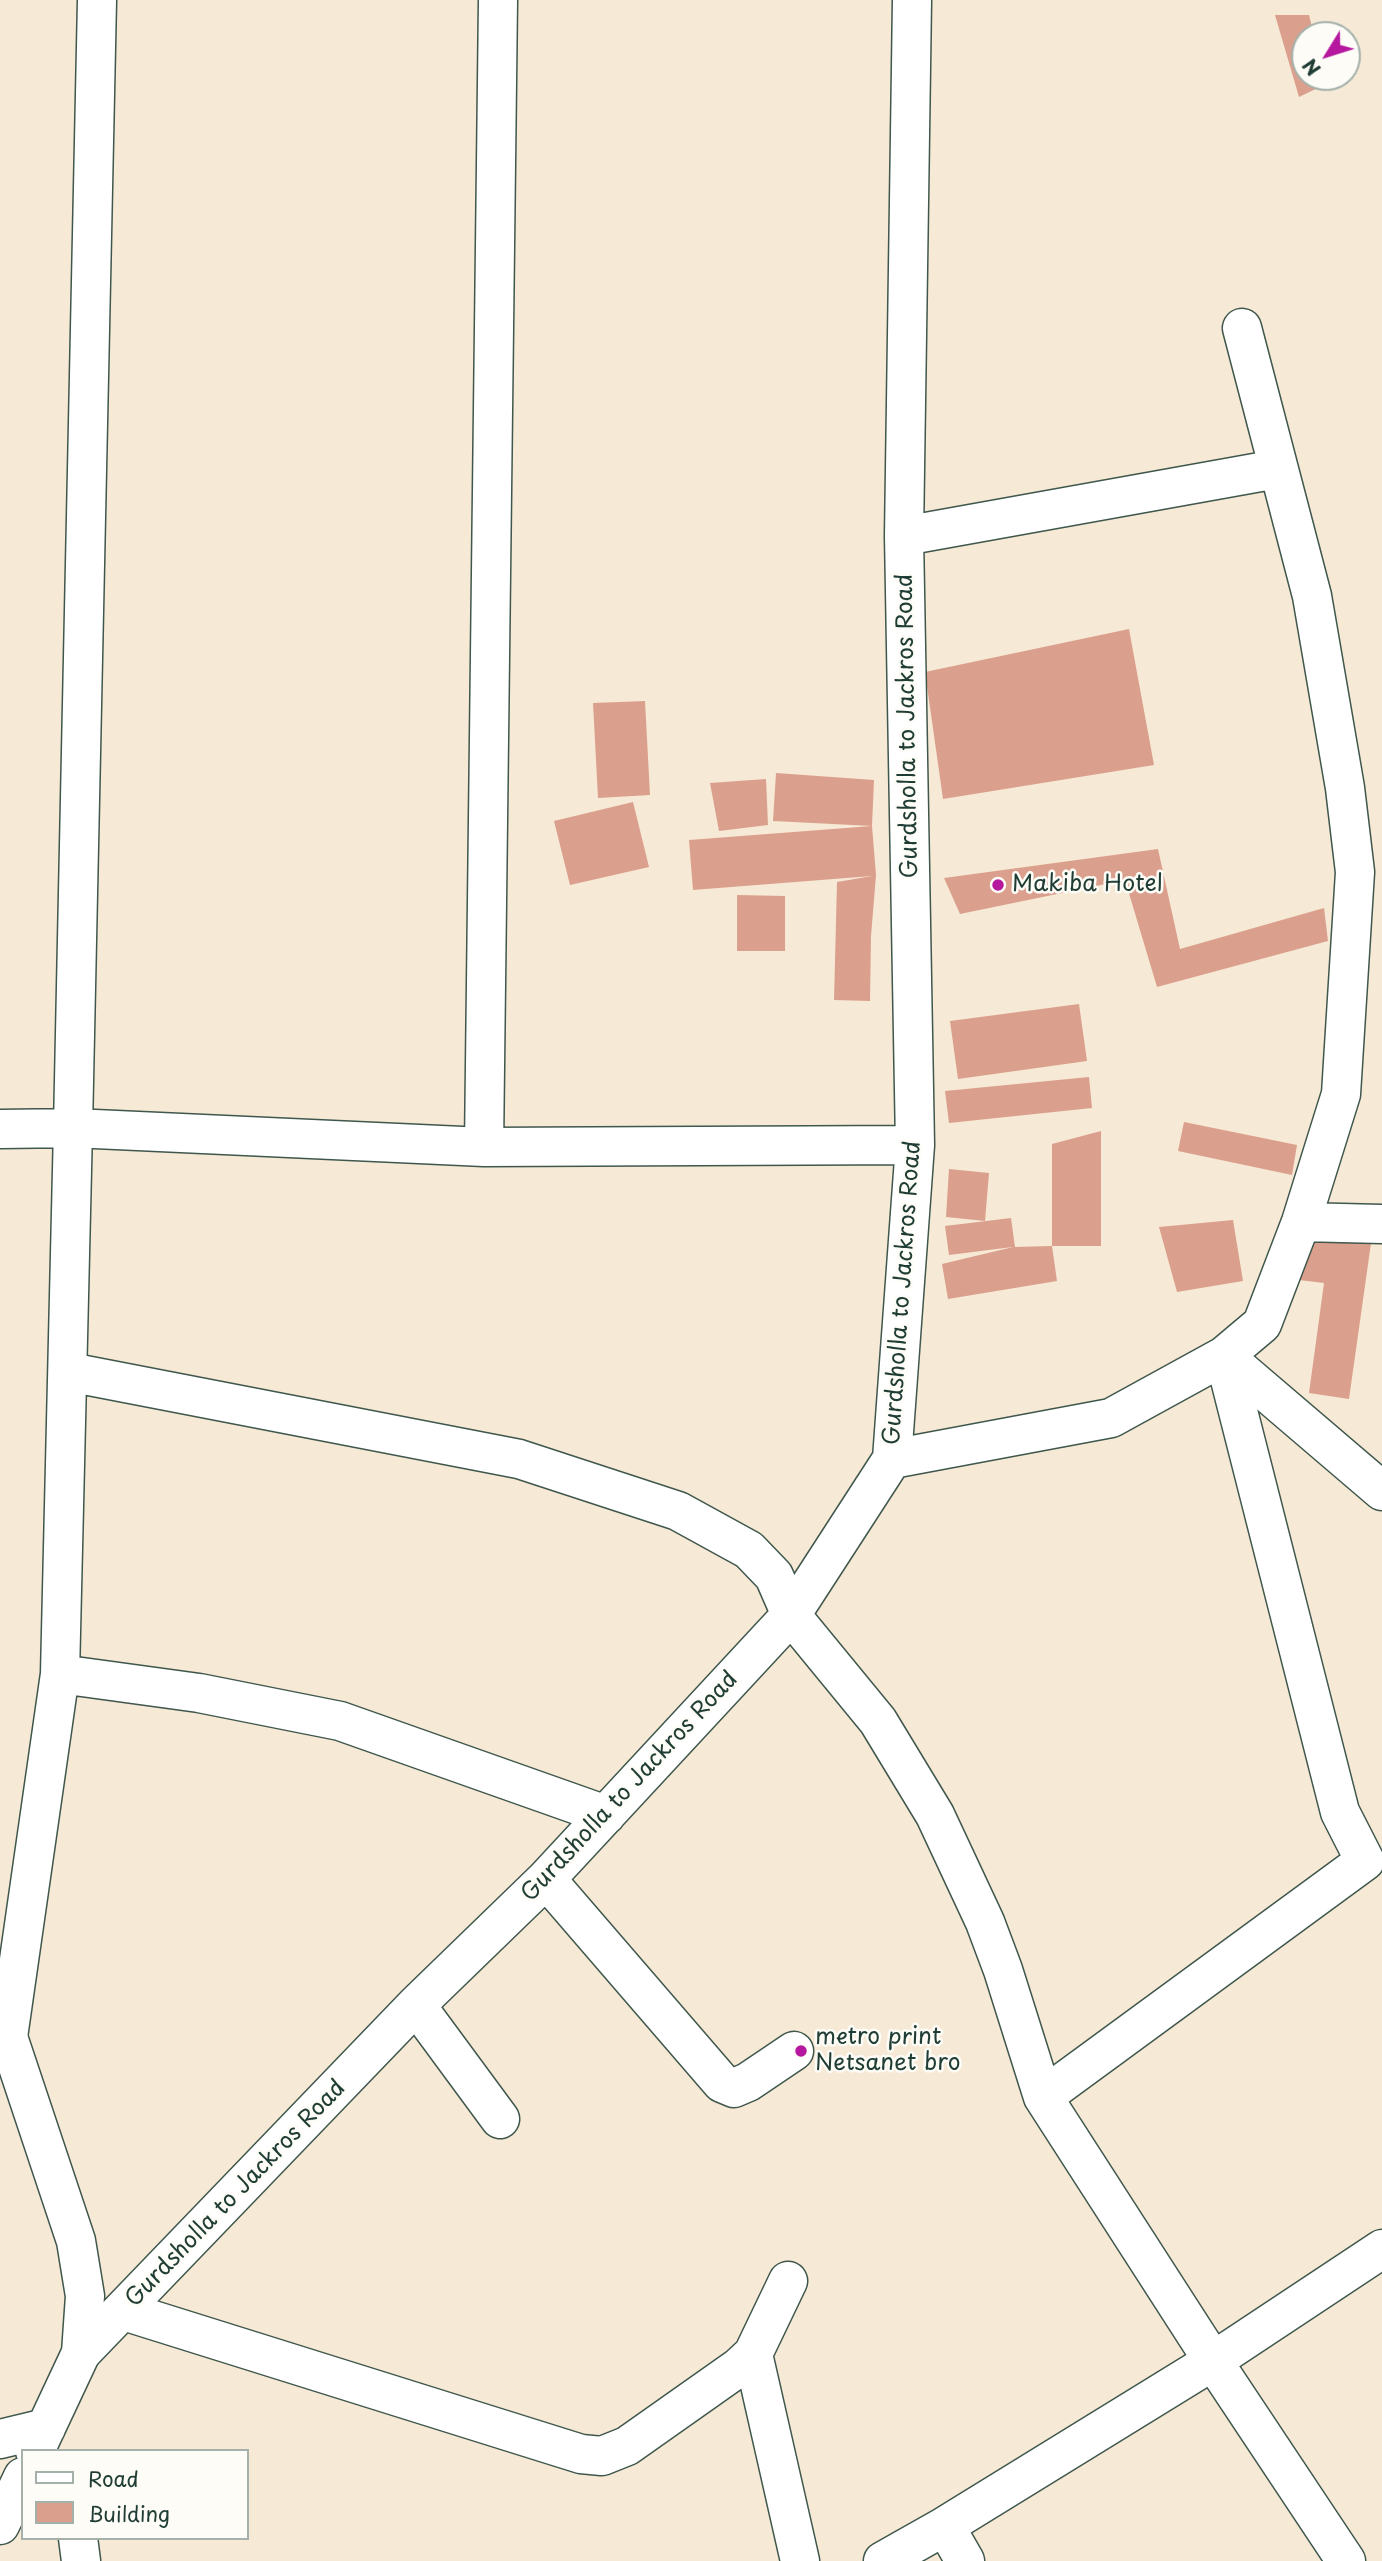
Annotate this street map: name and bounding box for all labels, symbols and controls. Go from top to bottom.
north arrow [1291,21,1361,91]
text: N [1295,53,1327,82]
street label: Gurdsholla to Jackros Road [892,573,924,879]
place label: Makiba Hotel [1012,871,1163,899]
marker: Makiba Hotel [990,877,1006,893]
street label: Gurdsholla to Jackros Road [879,1140,927,1446]
street label: Gurdsholla to Jackros Road [516,1666,744,1908]
place label: metro print Netsanet bro [815,2024,960,2078]
marker: metro print Netsanet bro [793,2043,809,2059]
street label: Gurdsholla to Jackros Road [120,2075,352,2313]
legend [21,2449,248,2540]
text: Road [88,2462,139,2494]
text: Building [88,2497,170,2529]

